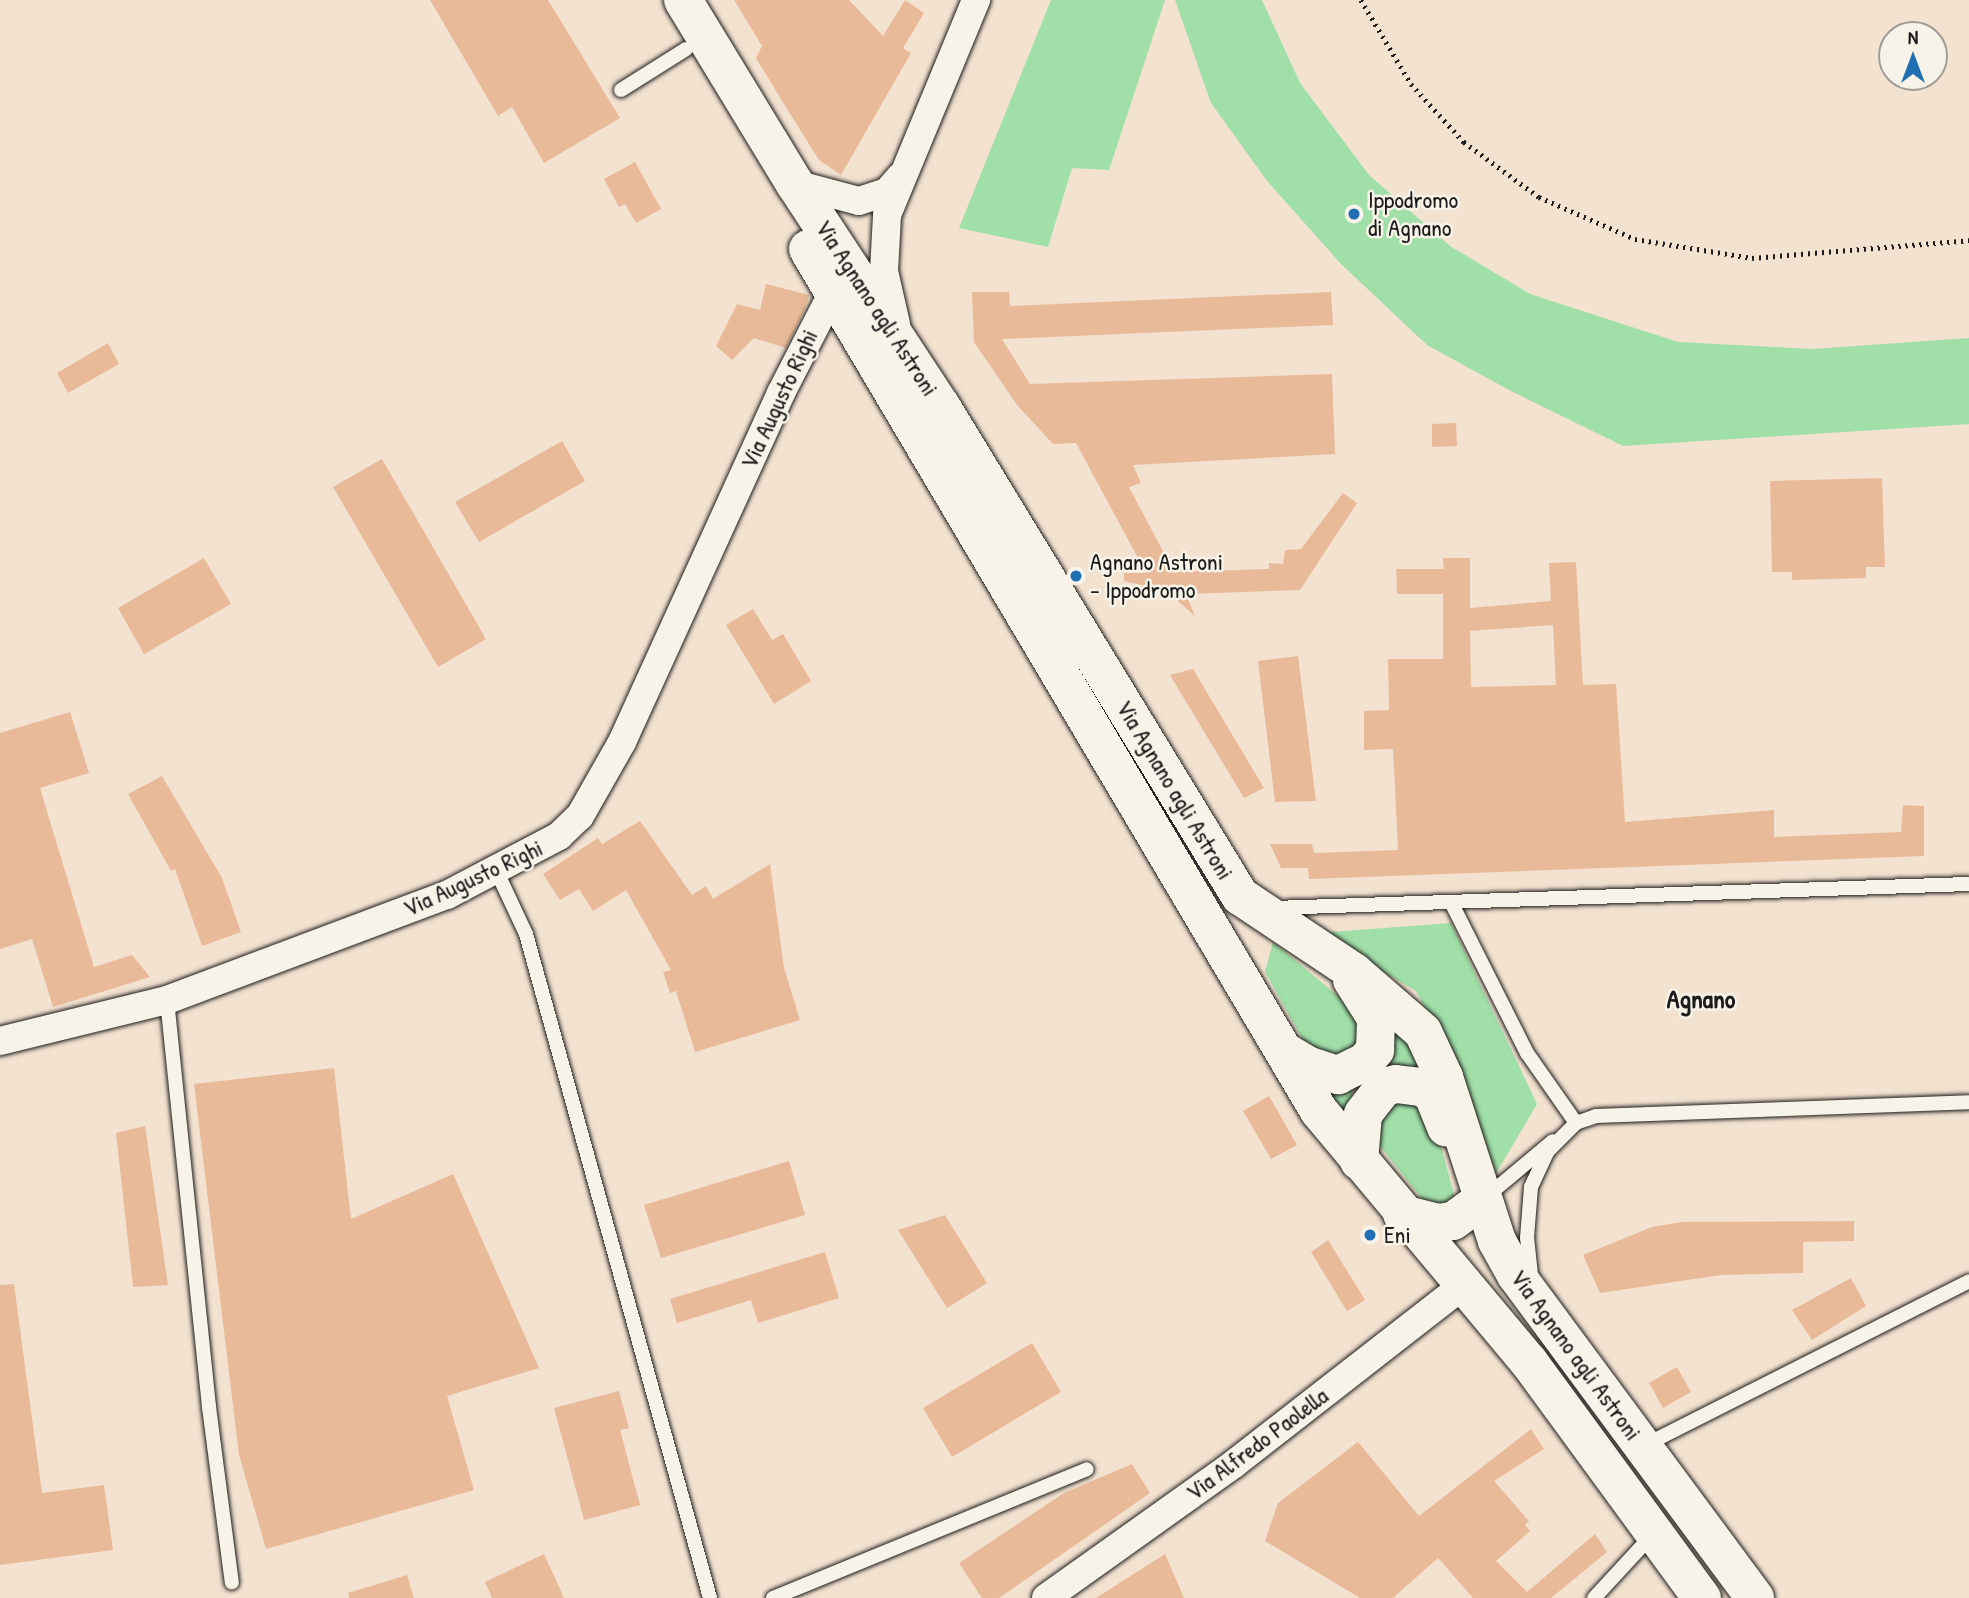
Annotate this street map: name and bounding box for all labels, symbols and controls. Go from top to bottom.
north arrow [1878,21,1948,91]
text: N [1908,24,1918,50]
place label: Ippodromo di Agnano [1368,186,1458,242]
marker: Ippodromo di Agnano [1346,206,1362,222]
street label: Via Agnano agli Astroni [809,215,945,401]
street label: Via Augusto Righi [734,325,824,473]
place label: Agnano Astroni - Ippodromo [1090,548,1223,604]
marker: Agnano Astroni - Ippodromo [1068,568,1084,584]
street label: Via Agnano agli Astroni [1110,695,1240,885]
street label: Via Augusto Righi [399,833,547,923]
district label: Agnano [1667,983,1735,1015]
place label: Eni [1384,1221,1411,1249]
marker: Eni [1362,1227,1378,1243]
street label: Via Agnano agli Astroni [1504,1264,1648,1446]
street label: Via Alfredo Paolella [1180,1381,1334,1507]

